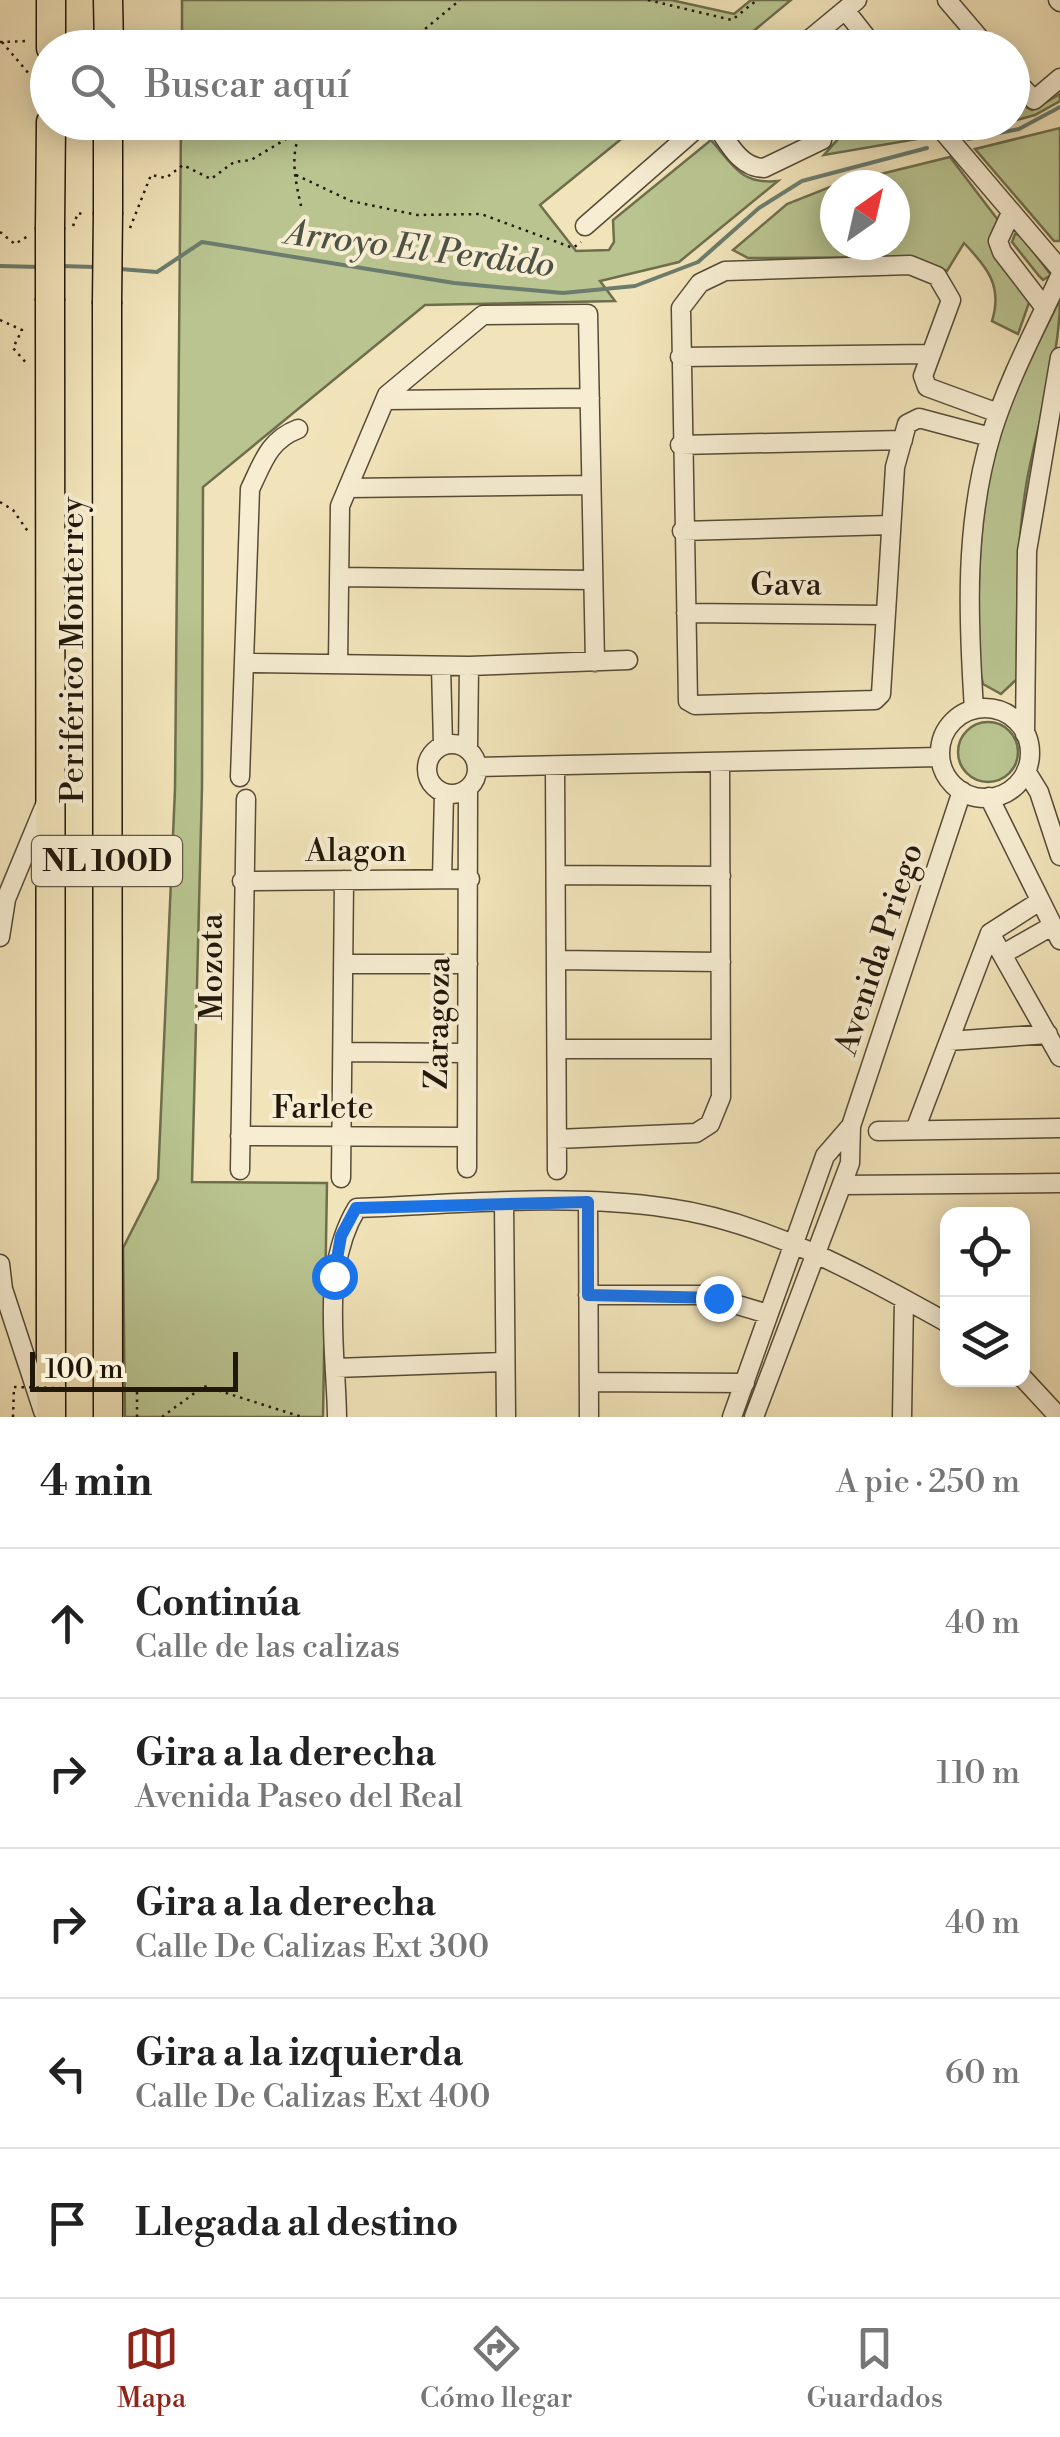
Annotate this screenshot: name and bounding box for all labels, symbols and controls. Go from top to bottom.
search box [30,30,1030,140]
icon: search [65,58,120,113]
text: Buscar aquí [145,62,350,109]
north arrow [820,170,910,260]
water label: Arroyo El Perdido [279,211,557,287]
street label: Periférico Monterrey [53,497,93,803]
street label: Gava [750,565,823,605]
street label: Alagon [304,831,407,871]
road number: NL 100D [32,836,182,886]
street label: Avenida Priego [826,838,932,1061]
street label: Mozota [192,913,232,1021]
street label: Zaragoza [417,955,459,1090]
street label: Farlete [272,1088,374,1128]
map controls [940,1207,1030,1387]
button: locate [940,1207,1030,1297]
route start [312,1254,358,1300]
route end [696,1276,742,1322]
button: layers [940,1297,1030,1387]
scale bar [30,1347,238,1392]
text: 100 m [45,1352,124,1387]
text: 4 min [40,1456,152,1509]
text: A pie · 250 m [836,1462,1020,1502]
text: Continúa [135,1580,301,1627]
icon: ahead [40,1596,95,1651]
text: 40 m [945,1603,1020,1643]
text: Calle de las calizas [135,1627,400,1667]
text: Gira a la derecha [135,1730,436,1777]
icon: right [40,1746,95,1801]
text: 110 m [937,1753,1020,1793]
text: Avenida Paseo del Real [135,1777,463,1817]
text: Gira a la derecha [135,1880,436,1927]
icon: right [40,1896,95,1951]
text: 40 m [945,1903,1020,1943]
text: Calle De Calizas Ext 300 [135,1927,489,1967]
text: Gira a la izquierda [135,2030,463,2077]
icon: left [40,2046,95,2101]
text: 60 m [945,2053,1020,2093]
text: Calle De Calizas Ext 400 [135,2077,491,2117]
icon: arrive [40,2196,95,2251]
text: Llegada al destino [135,2200,458,2247]
tab: Mapa [117,2321,186,2416]
tab: Cómo llegar [420,2321,573,2416]
tab: Guardados [806,2321,943,2416]

